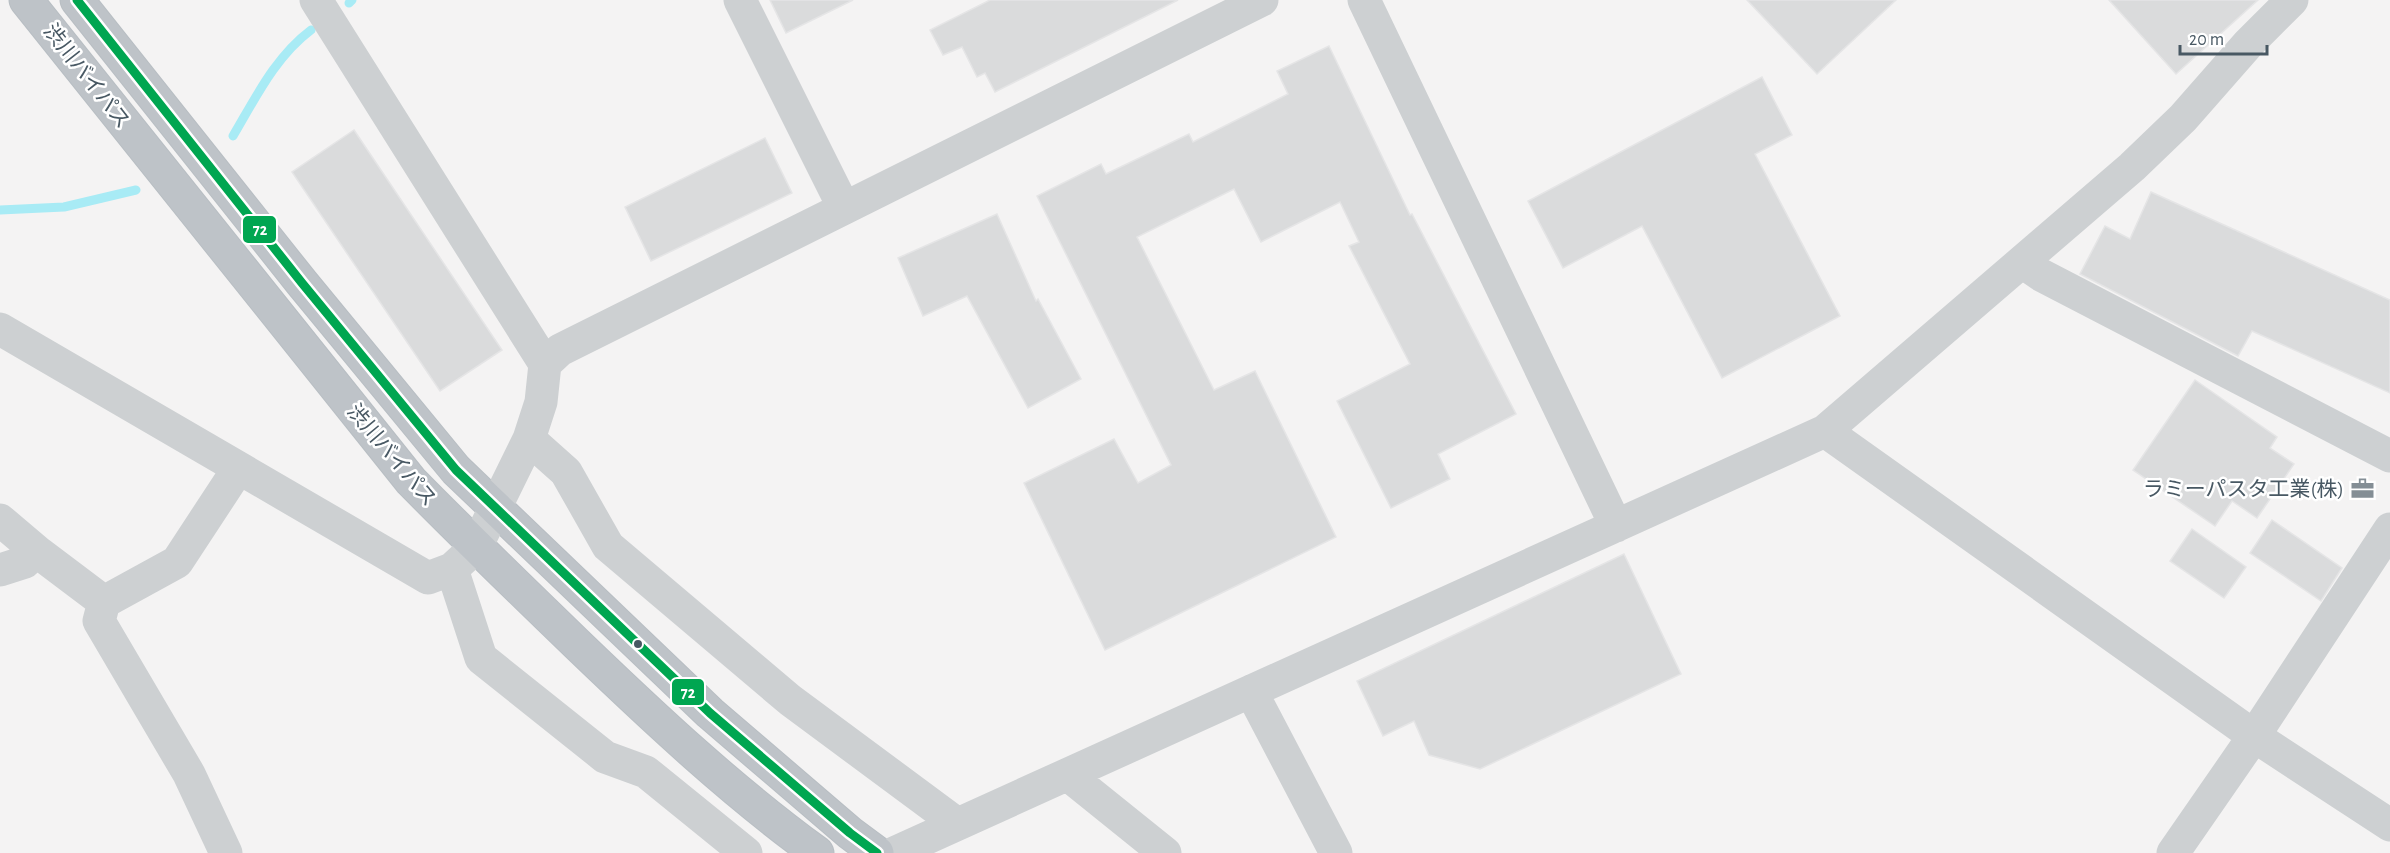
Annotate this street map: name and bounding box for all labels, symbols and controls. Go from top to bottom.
scale bar [2180,18,2267,56]
street label: 渋川バイパス [40,20,134,132]
text: 20 m [2189,31,2224,49]
line badge: 72 [242,215,277,244]
text: 72 [253,222,268,238]
street label: 渋川バイパス [343,400,441,510]
office icon: ラミーパスタ工業(株) [2349,476,2375,502]
place label: ラミーパスタ工業(株) [2143,478,2344,500]
unlabelled marker [632,638,644,650]
line badge: 72 [671,678,705,706]
text: 72 [681,685,696,701]

